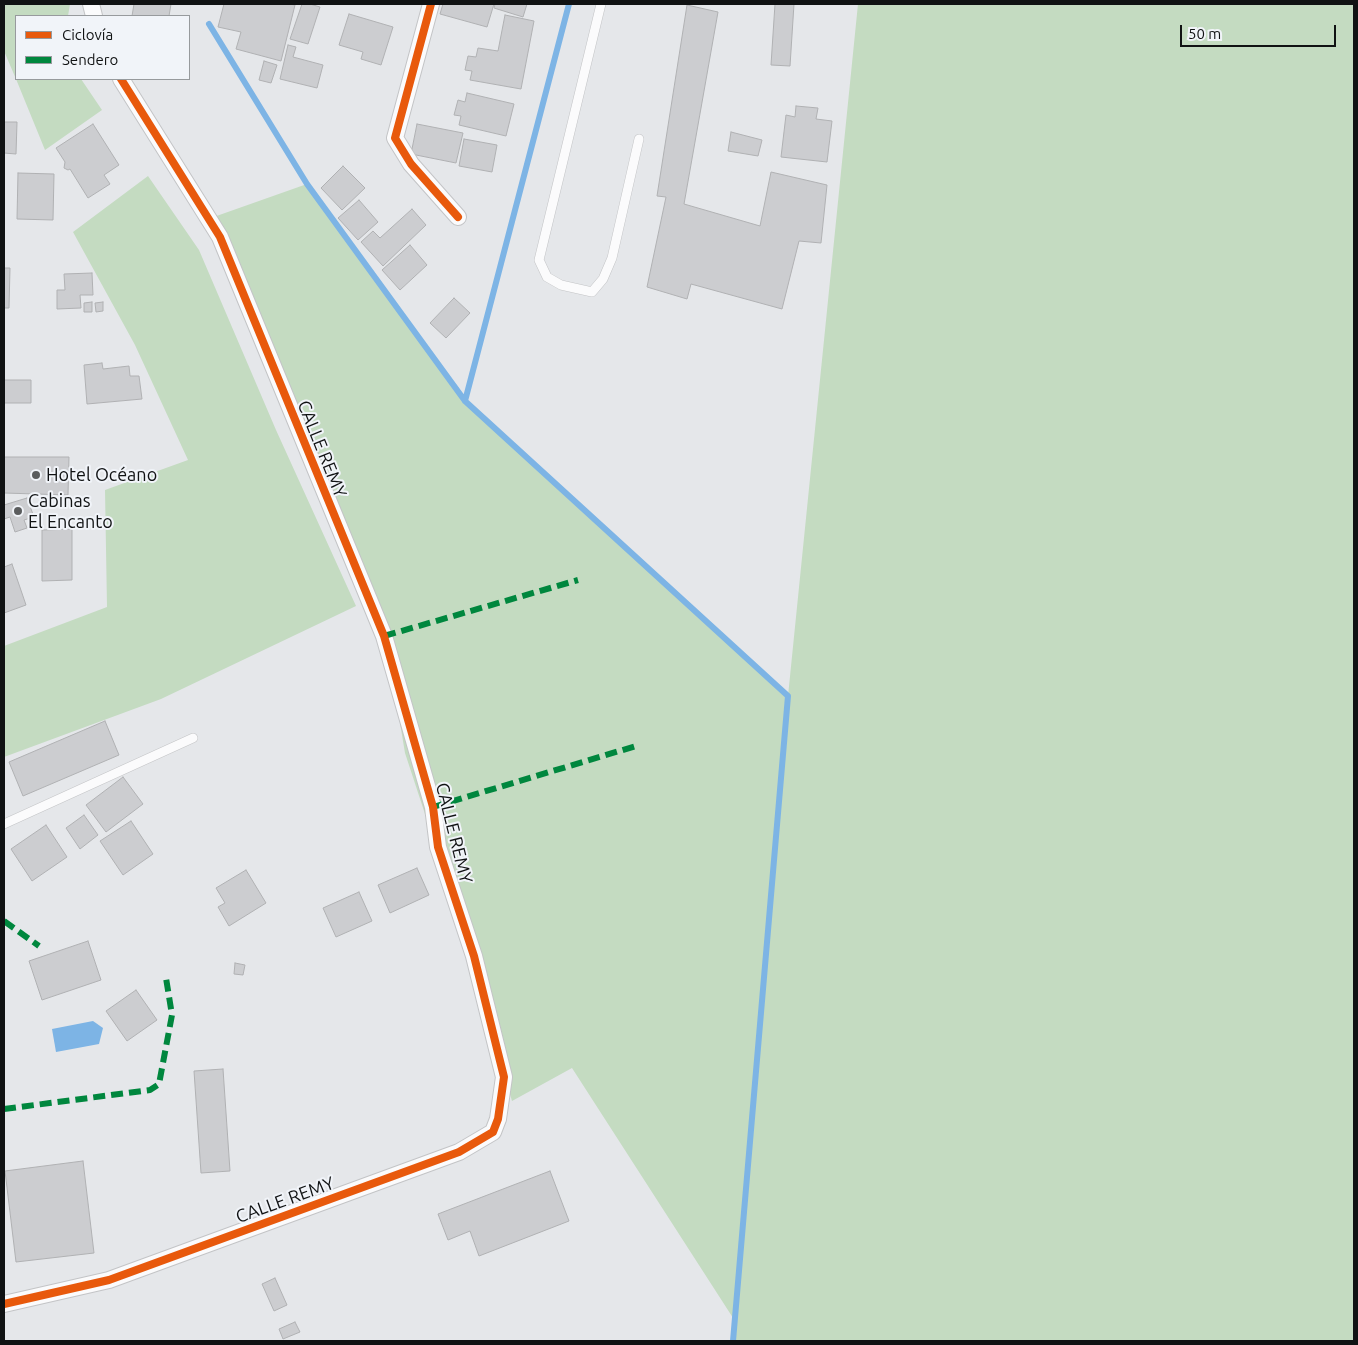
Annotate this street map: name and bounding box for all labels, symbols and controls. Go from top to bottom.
legend [15,15,190,80]
scale bar [1183,15,1339,47]
text: 50 m [1188,25,1221,42]
text: Ciclovía [62,26,113,43]
text: Sendero [62,51,118,68]
street label: CALLE REMY [293,397,351,501]
place label: Hotel Océano [46,464,157,486]
marker: Hotel Océano [30,469,42,481]
place label: Cabinas El Encanto [28,490,113,532]
marker: Cabinas El Encanto [12,505,24,517]
street label: CALLE REMY [431,780,477,886]
street label: CALLE REMY [233,1172,337,1228]

